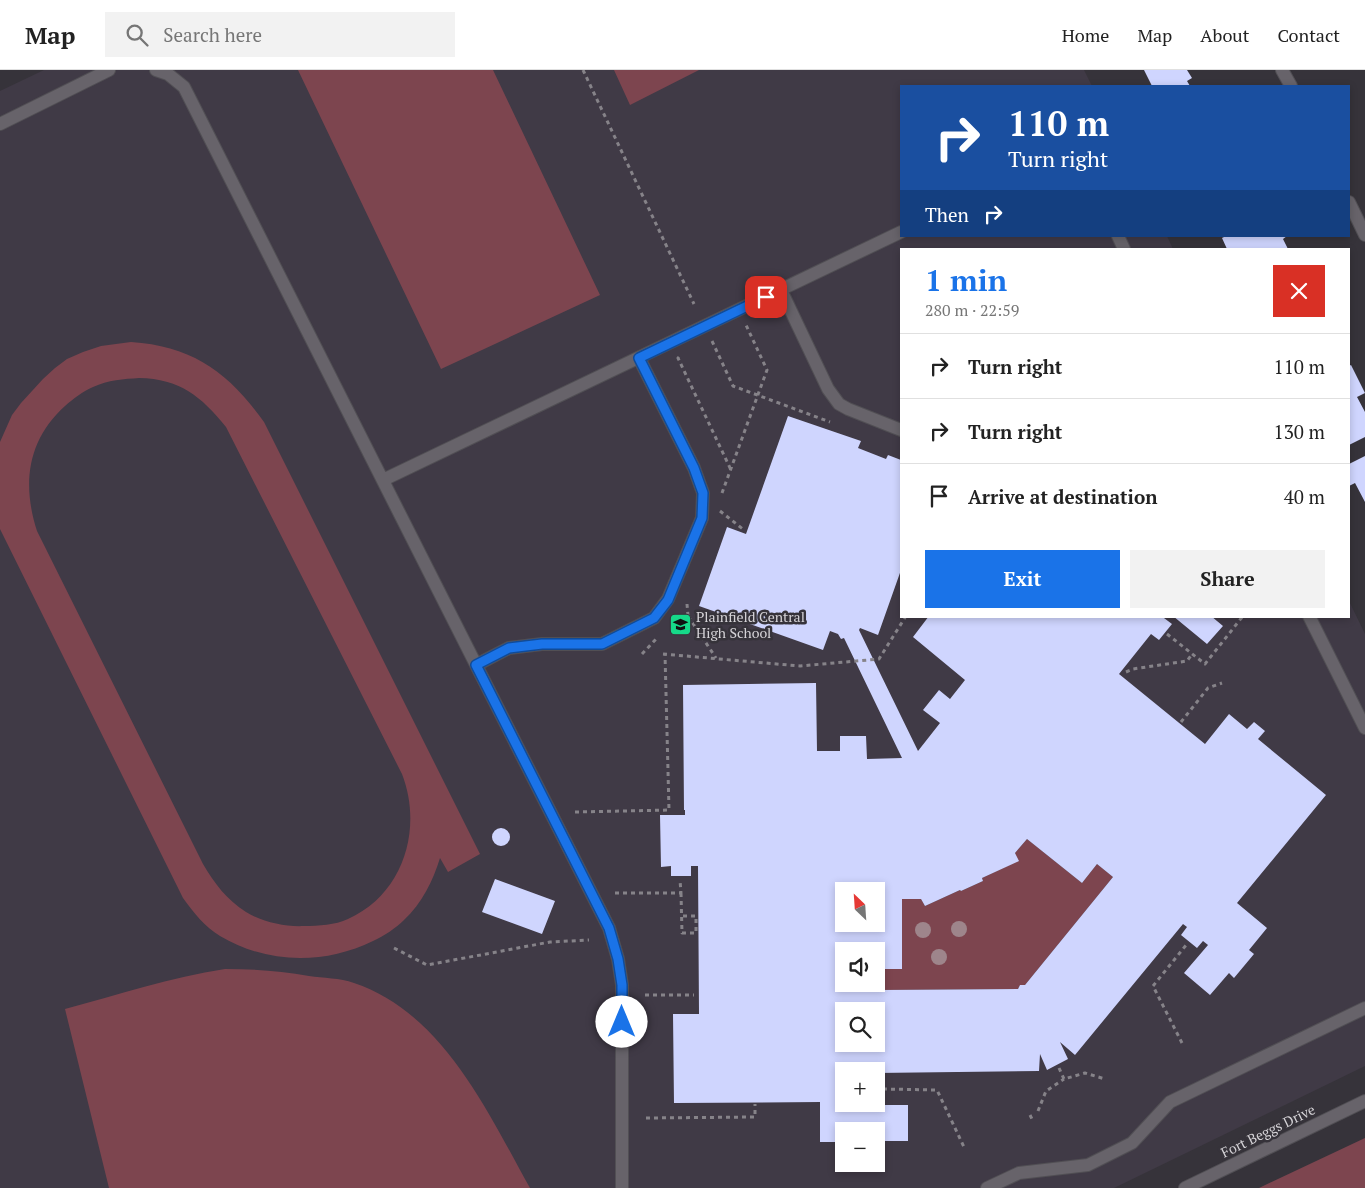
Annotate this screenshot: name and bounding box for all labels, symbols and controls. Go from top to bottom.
search box [105,12,455,57]
text: Map [25,19,75,51]
icon: search [123,21,151,49]
text: Search here [163,22,262,47]
text: Home [1062,23,1109,47]
text: Map [1137,23,1172,47]
text: About [1200,23,1249,47]
text: Contact [1277,23,1340,47]
text: 110 m [1008,100,1109,146]
icon: right [925,105,990,170]
text: Turn right [1008,144,1108,173]
icon: right [979,200,1007,228]
text: Then [925,202,969,227]
text: 1 min [925,260,1007,300]
button: close [1273,265,1325,317]
pin [745,276,787,318]
icon: arrive [752,283,780,311]
text: 280 m · 22:59 [925,299,1019,321]
icon: right [925,352,953,380]
text: Turn right [968,354,1062,379]
text: 110 m [1274,354,1325,379]
icon: right [925,417,953,445]
text: Turn right [968,419,1062,444]
text: 130 m [1274,419,1325,444]
icon: arrive [925,482,953,510]
text: Arrive at destination [968,484,1157,509]
text: 40 m [1284,484,1325,509]
button: Exit [925,550,1120,608]
button: Share [1130,550,1325,608]
place label: Plainfield Central High School [696,607,805,642]
school or university icon: Plainfield Central High School [668,613,692,637]
north arrow [835,882,885,932]
map controls [835,882,885,1172]
button: sound [835,942,885,992]
position arrow [595,995,647,1047]
button: search [835,1002,885,1052]
button: + [835,1062,885,1112]
street label: Fort Beggs Drive [1218,1100,1318,1162]
button: − [835,1122,885,1172]

